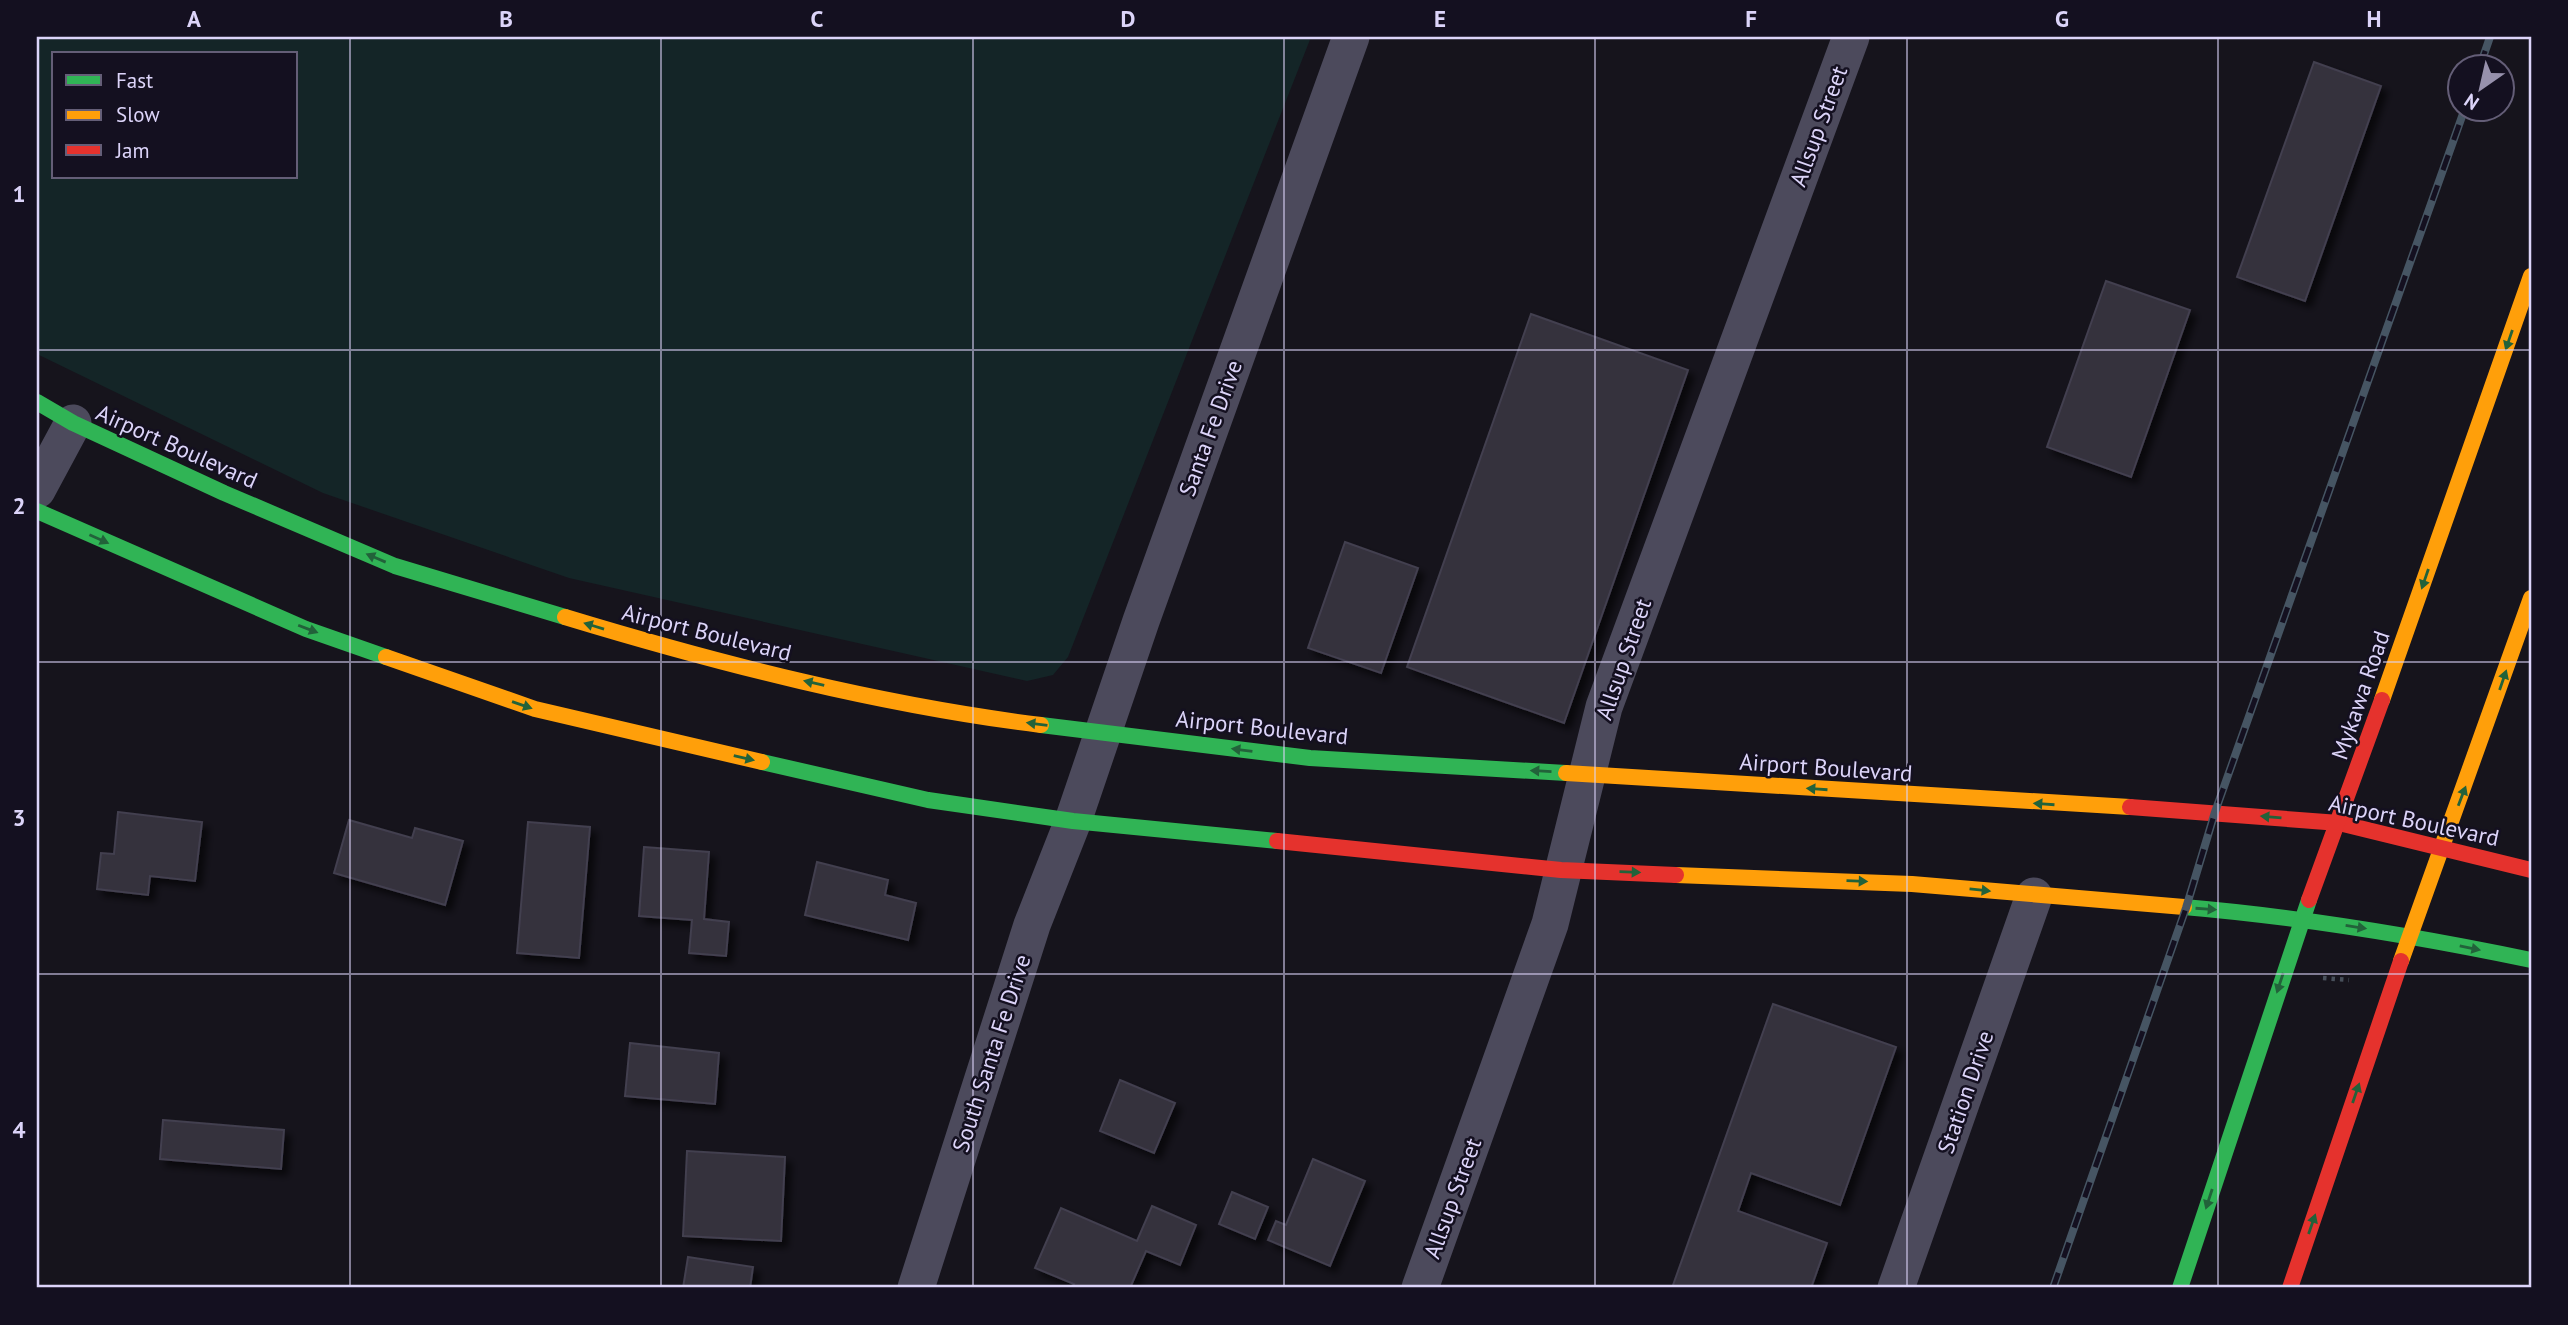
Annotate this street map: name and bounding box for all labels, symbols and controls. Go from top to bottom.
text: A [187,4,201,33]
text: B [499,4,513,33]
text: C [811,4,824,33]
text: D [1121,4,1135,33]
text: E [1434,4,1446,33]
text: F [1745,4,1757,33]
text: G [2055,4,2069,33]
text: H [2367,4,2381,33]
legend [52,52,298,178]
north arrow [2446,52,2516,122]
street label: Allsup Street [1783,62,1853,190]
text: Fast [116,67,153,94]
text: N [2460,89,2483,116]
text: Slow [116,101,160,128]
text: Jam [115,137,150,164]
text: 1 [12,179,26,208]
one-way arrow [2503,330,2514,351]
street label: Santa Fe Drive [1172,356,1248,500]
street label: Airport Boulevard [92,397,262,495]
text: 2 [12,491,26,520]
one-way arrow [89,533,110,544]
one-way arrow [366,552,387,563]
one-way arrow [2419,569,2430,590]
street label: Allsup Street [1589,594,1657,723]
street label: Airport Boulevard [619,597,795,667]
one-way arrow [583,620,604,630]
one-way arrow [298,624,319,635]
street label: Mykawa Road [2324,627,2396,763]
one-way arrow [2498,670,2509,691]
one-way arrow [803,677,825,688]
one-way arrow [512,700,533,711]
street label: Airport Boulevard [1174,704,1350,750]
one-way arrow [1026,718,1048,729]
one-way arrow [1231,744,1253,755]
street label: Airport Boulevard [1738,746,1914,788]
one-way arrow [733,753,755,764]
one-way arrow [1530,766,1552,777]
one-way arrow [1806,783,1828,794]
one-way arrow [2456,785,2467,806]
street label: Airport Boulevard [2326,788,2502,852]
one-way arrow [2033,798,2055,809]
text: 3 [12,803,26,832]
one-way arrow [2260,811,2282,822]
one-way arrow [1619,867,1641,878]
one-way arrow [1846,876,1868,887]
one-way arrow [1969,885,1991,896]
one-way arrow [2196,904,2218,915]
one-way arrow [2345,922,2367,933]
one-way arrow [2459,942,2481,953]
street label: South Santa Fe Drive [945,950,1037,1156]
one-way arrow [2275,973,2285,994]
street label: Station Drive [1930,1027,2000,1157]
one-way arrow [2351,1083,2362,1104]
text: 4 [12,1115,26,1144]
street label: Allsup Street [1417,1134,1487,1262]
one-way arrow [2204,1189,2214,1210]
one-way arrow [2307,1213,2318,1234]

